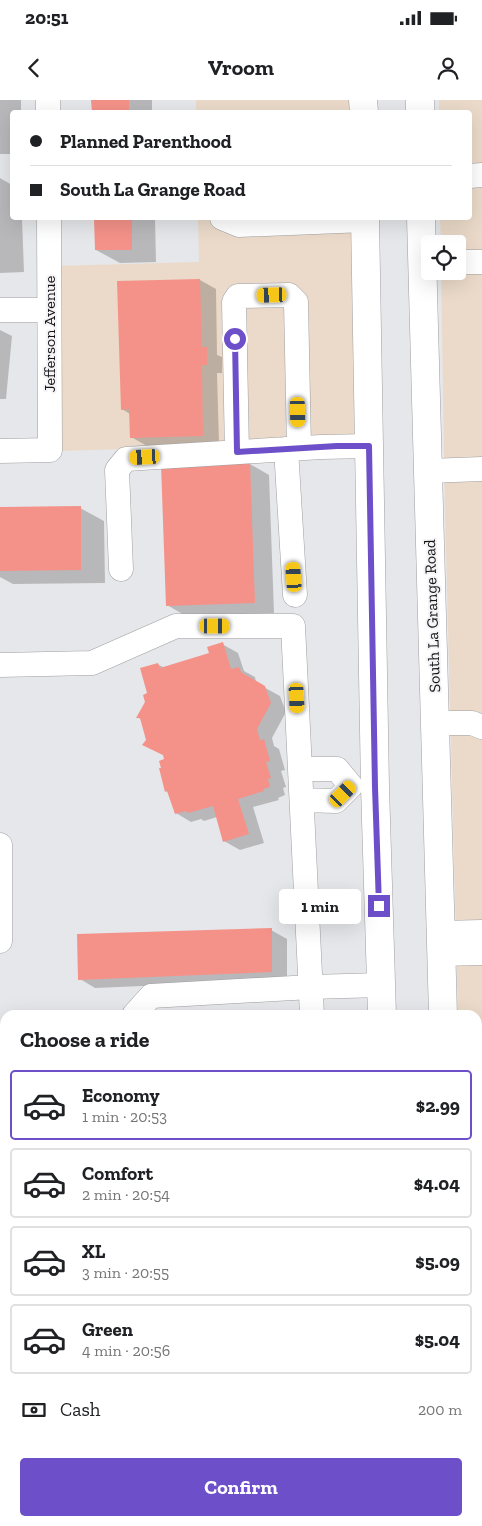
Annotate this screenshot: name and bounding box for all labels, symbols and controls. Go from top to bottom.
text: 20:51 [25,6,68,29]
icon: back [20,54,48,82]
text: Vroom [208,54,274,81]
icon: person [434,54,462,82]
text: Planned Parenthood [60,130,231,153]
text: South La Grange Road [60,178,246,201]
map controls [421,235,466,280]
button: locate [421,235,466,280]
street label: Jefferson Avenue [40,276,59,392]
car [256,287,287,303]
route start [224,328,246,350]
car [290,397,305,427]
car [129,449,160,465]
street label: South La Grange Road [420,539,444,693]
car [285,562,302,592]
car [200,619,230,634]
car [288,683,305,713]
car [327,778,358,810]
callout: 1 min [279,888,362,924]
route end [368,895,390,917]
text: 1 min [301,897,339,916]
text: Choose a ride [20,1026,150,1053]
icon: car [22,1083,67,1128]
text: Economy [82,1084,160,1107]
text: $2.99 [416,1094,460,1117]
text: 1 min · 20:53 [82,1107,167,1126]
icon: car [22,1161,67,1206]
text: Comfort [82,1162,153,1185]
text: $4.04 [414,1172,460,1195]
text: 2 min · 20:54 [82,1185,170,1204]
icon: car [22,1239,67,1284]
text: XL [82,1240,105,1263]
text: $5.09 [415,1250,460,1273]
text: 3 min · 20:55 [82,1263,169,1282]
icon: car [22,1317,67,1362]
text: Green [82,1318,133,1341]
text: $5.04 [415,1328,460,1351]
text: 4 min · 20:56 [82,1341,170,1360]
icon: cash [20,1396,48,1424]
text: Cash [60,1398,100,1421]
text: 200 m [418,1400,462,1419]
button: Confirm [20,1458,462,1516]

